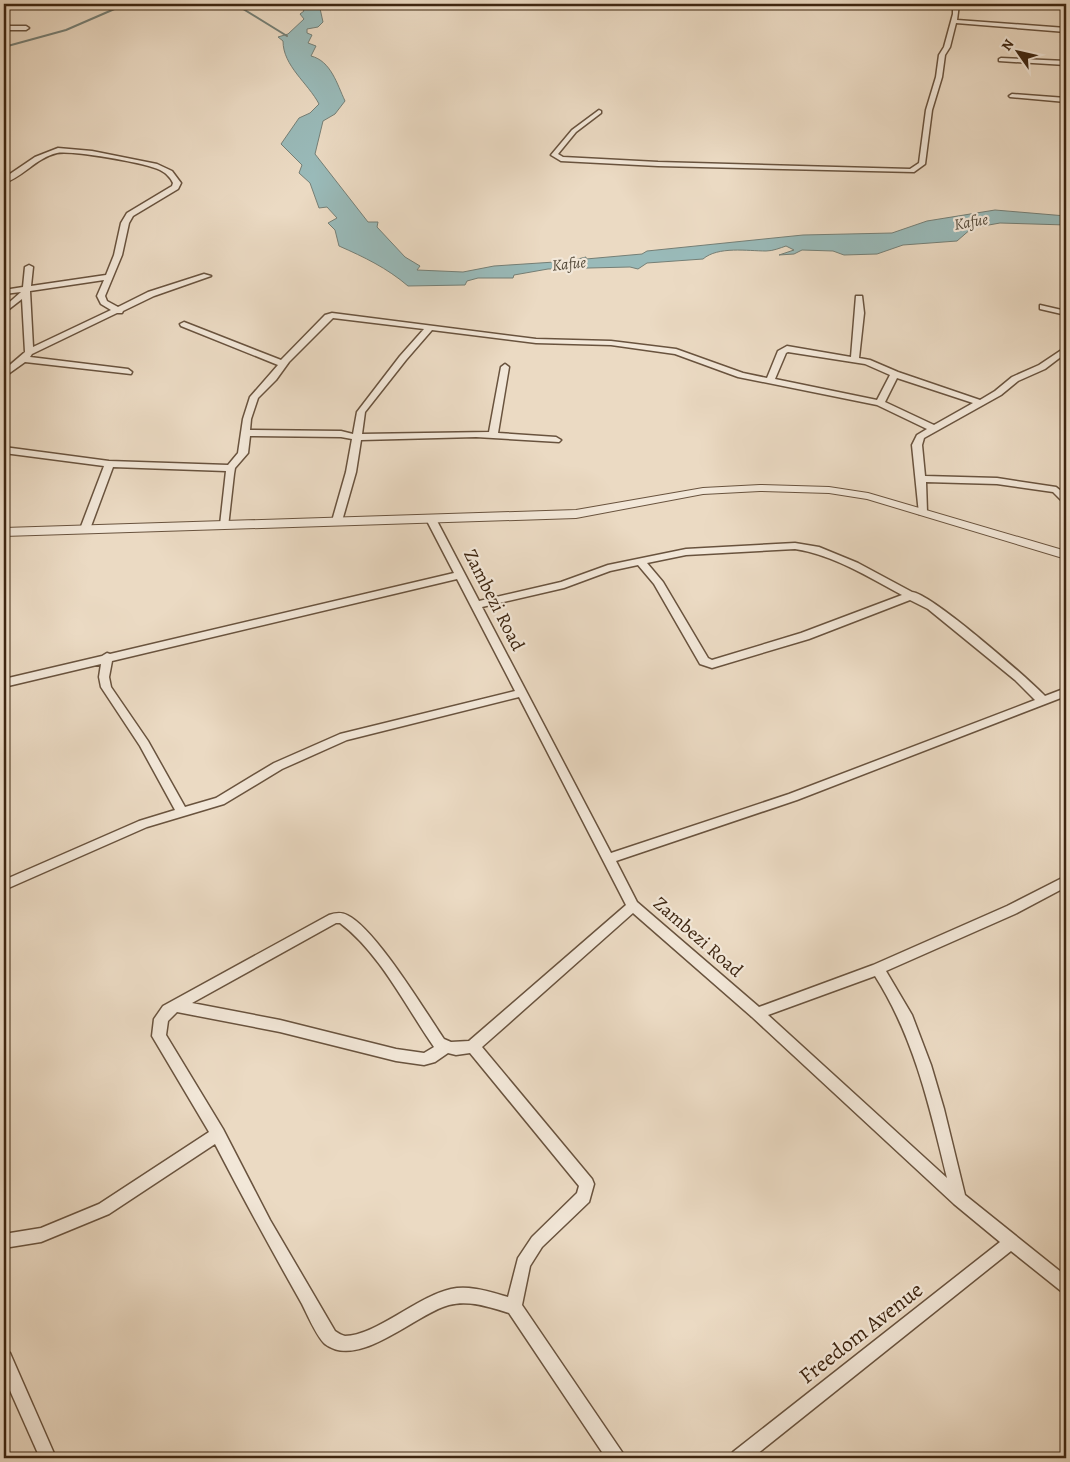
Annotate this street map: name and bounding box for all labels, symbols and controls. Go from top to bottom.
north arrow [992,28,1042,78]
text: N [997,35,1018,55]
water label: Kafue [952,208,990,236]
water label: Kafue [551,251,587,277]
street label: Zambezi Road [457,545,531,656]
street label: Zambezi Road [648,891,749,984]
street label: Freedom Avenue [793,1275,929,1391]

